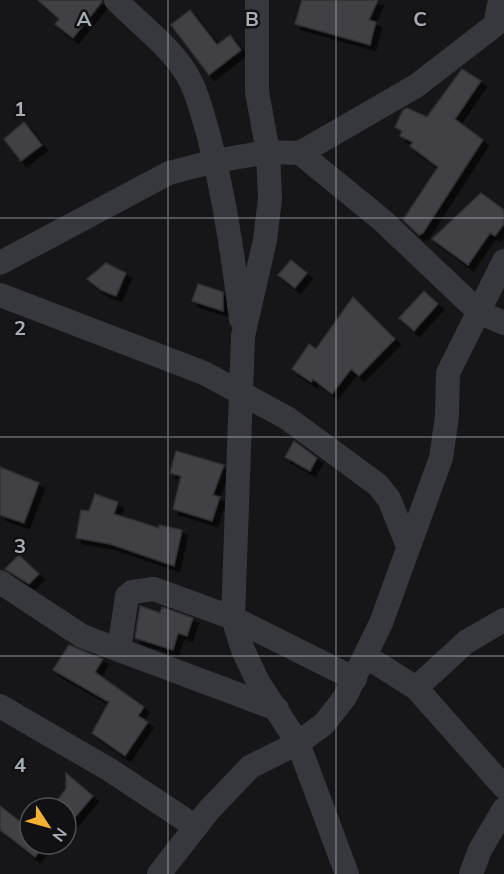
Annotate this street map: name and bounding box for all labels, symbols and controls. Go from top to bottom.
text: A [77,6,92,31]
text: B [245,6,259,31]
text: C [413,6,427,31]
text: 1 [14,96,26,121]
text: 2 [14,315,26,340]
text: 3 [14,533,26,558]
text: 4 [14,752,26,777]
north arrow [18,796,78,856]
text: N [48,824,72,846]

